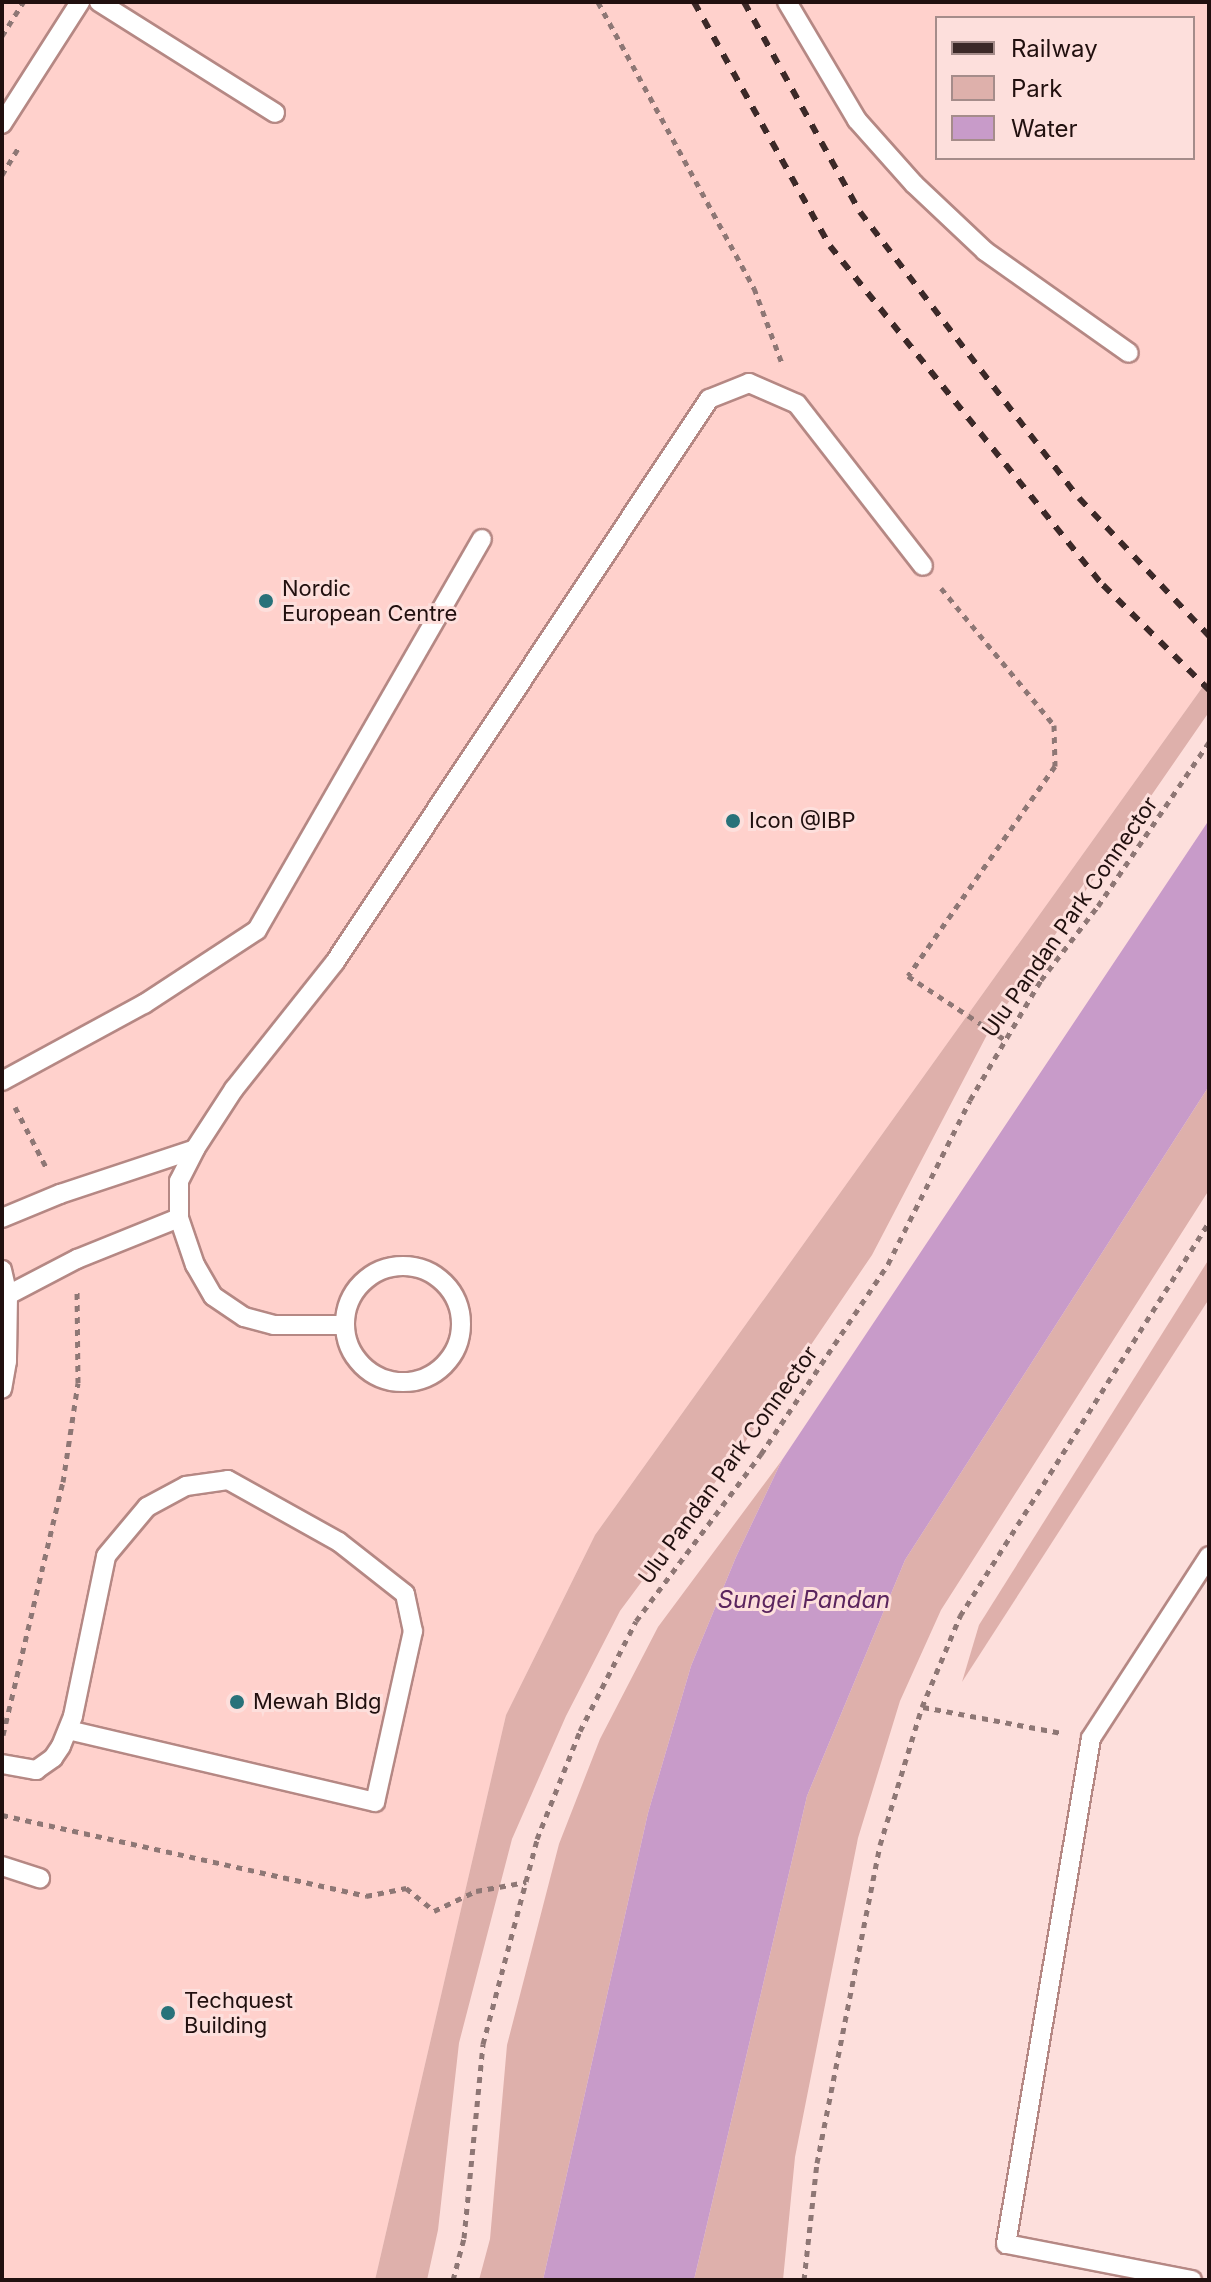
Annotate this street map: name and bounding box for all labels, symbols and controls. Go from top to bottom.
legend [935,16,1195,160]
text: Railway [1011,34,1098,63]
text: Park [1011,74,1062,103]
text: Water [1011,114,1078,143]
place label: Nordic European Centre [282,575,457,626]
marker: Nordic European Centre [257,592,275,610]
street label: Ulu Pandan Park Connector [977,792,1163,1042]
place label: Icon @IBP [749,808,855,834]
marker: Icon @IBP [724,812,742,830]
street label: Ulu Pandan Park Connector [633,1341,823,1589]
water label: Sungei Pandan [718,1586,890,1614]
place label: Mewah Bldg [253,1689,382,1715]
marker: Mewah Bldg [228,1693,246,1711]
place label: Techquest Building [184,1987,293,2038]
marker: Techquest Building [159,2004,177,2022]

